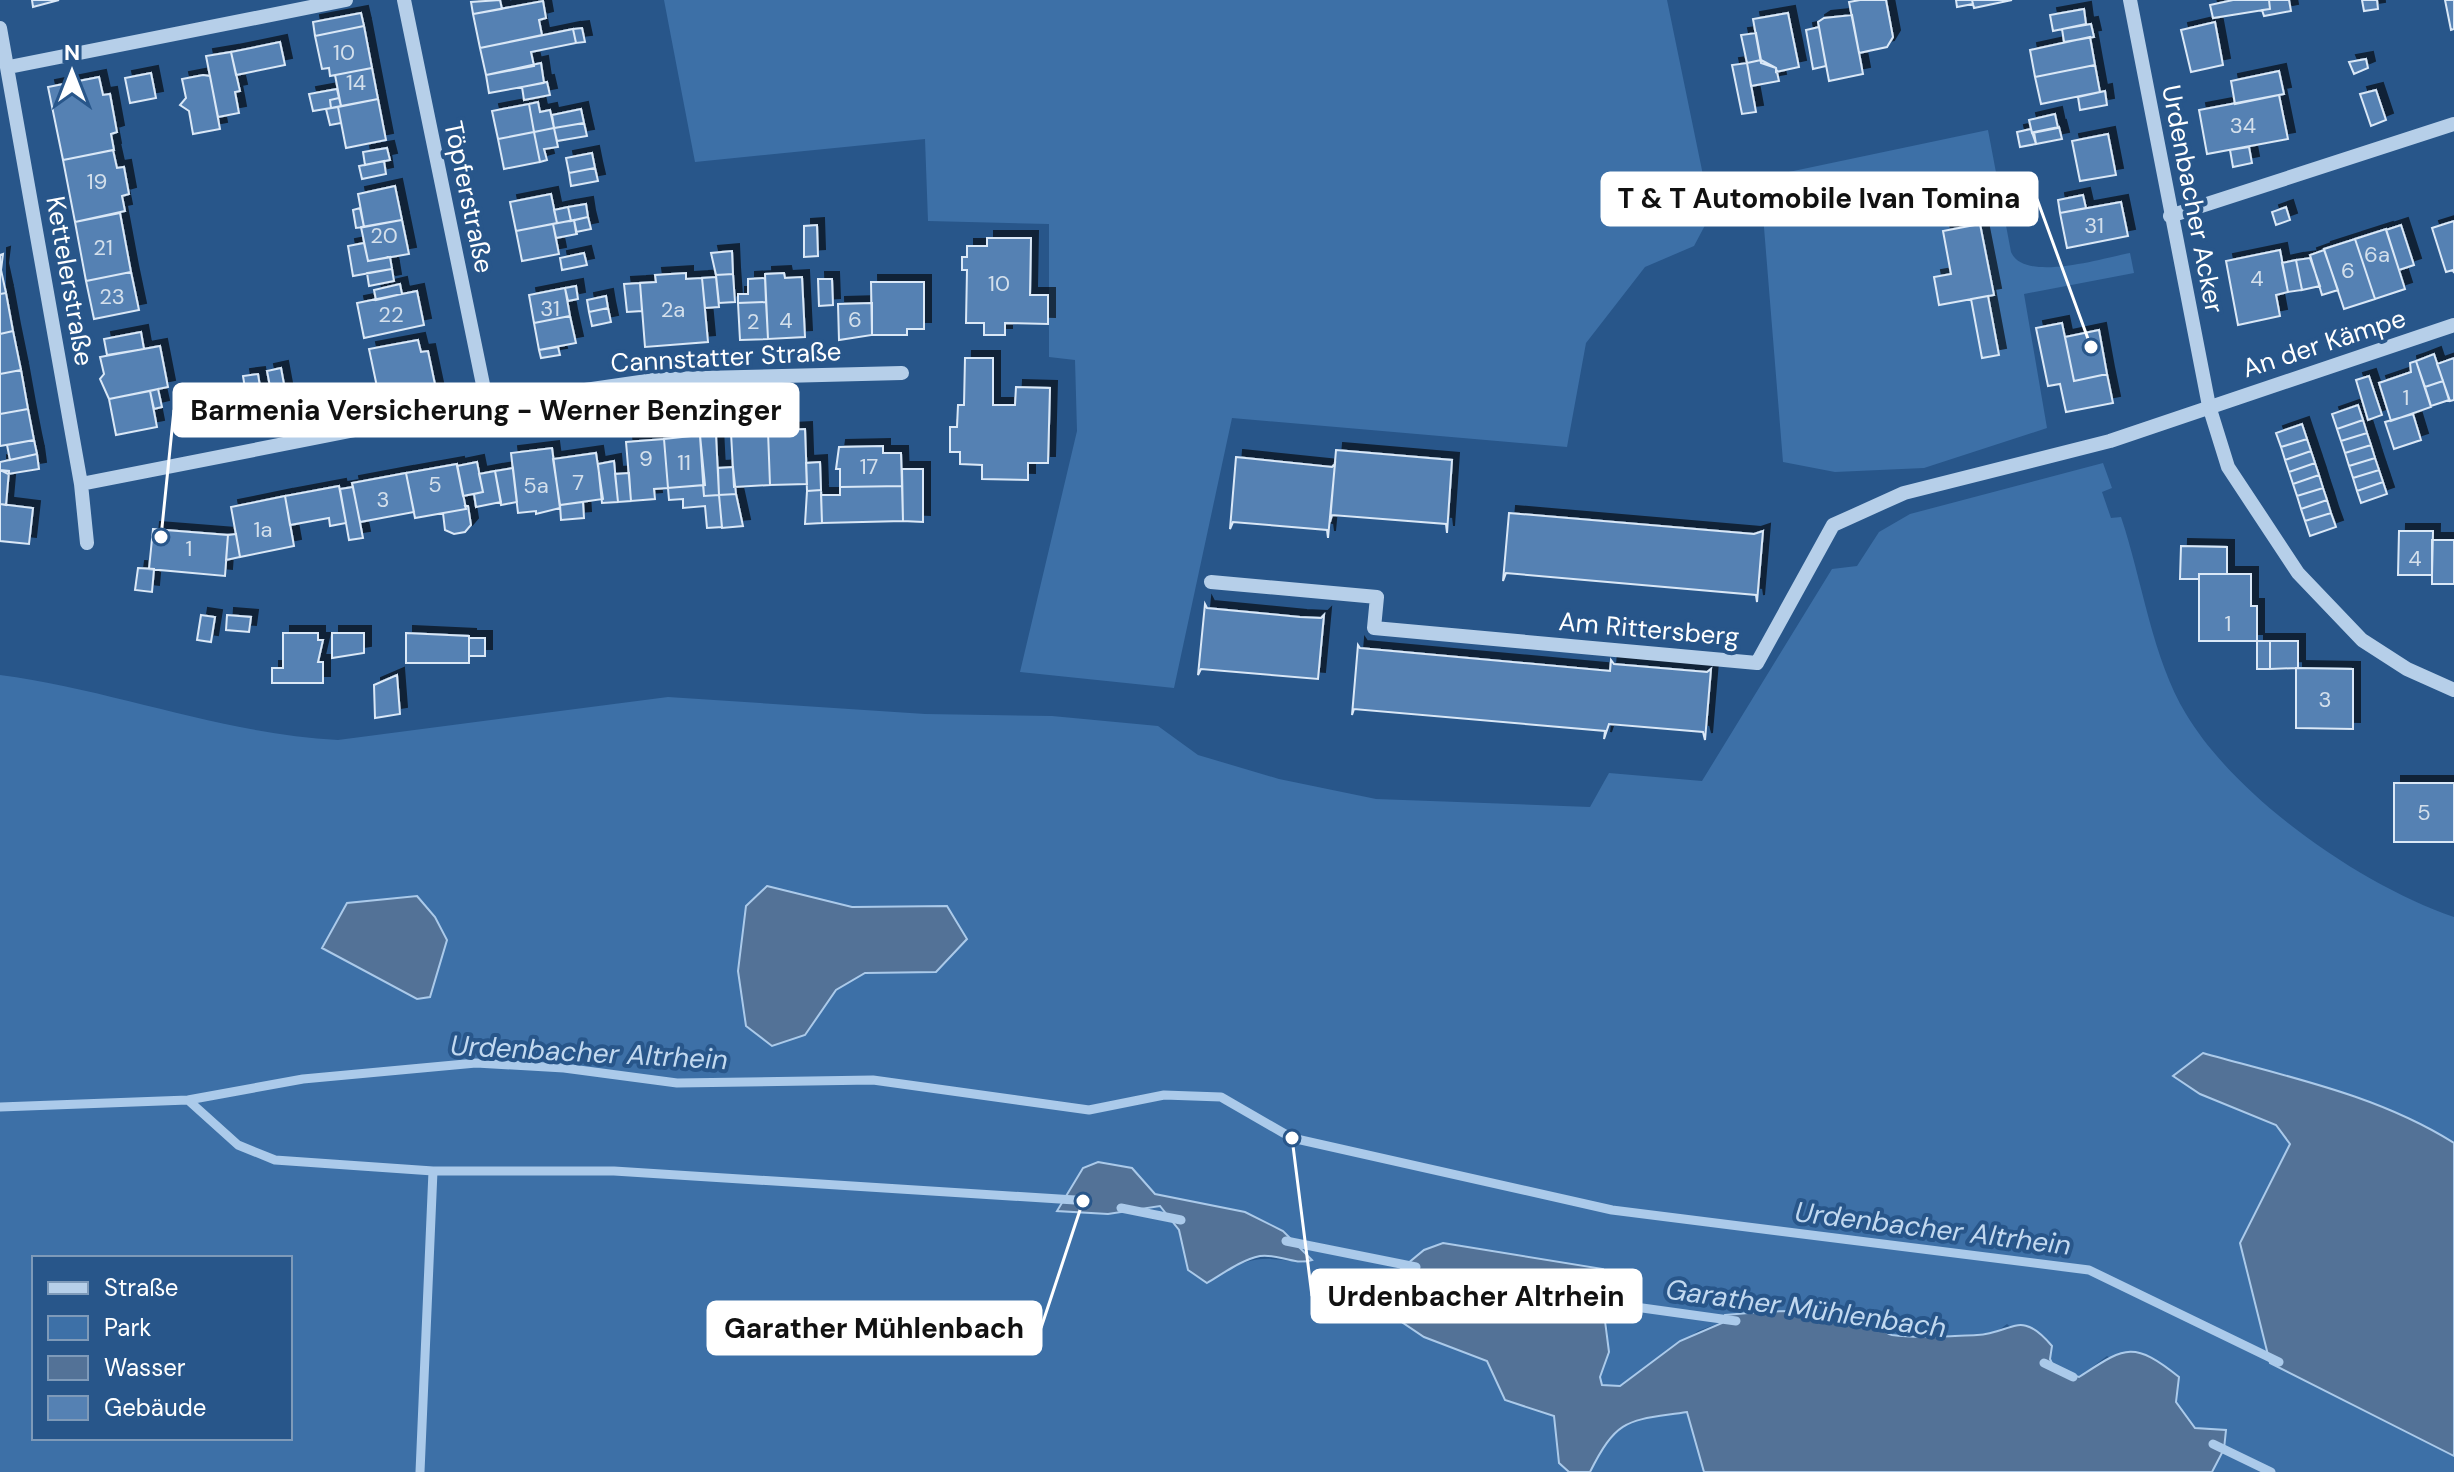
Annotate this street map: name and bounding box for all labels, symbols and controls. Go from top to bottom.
north arrow [32,32,112,112]
text: N [64,38,80,67]
house number: 10 [333,38,355,67]
house number: 14 [346,68,366,97]
street label: Urdenbacher Acker [2154,82,2232,316]
house number: 34 [2230,111,2256,140]
street label: Töpferstraße [436,118,502,276]
house number: 19 [87,167,107,196]
callout: T & T Automobile Ivan Tomina [1602,173,2037,225]
text: T & T Automobile Ivan Tomina [1618,180,2020,217]
street label: Kettelerstraße [38,194,102,368]
house number: 31 [2084,211,2104,240]
house number: 20 [370,221,398,250]
house number: 21 [93,233,113,262]
house number: 6a [2364,240,2390,269]
house number: 6 [2341,256,2355,285]
house number: 4 [2250,264,2264,293]
house number: 10 [988,269,1010,298]
house number: 23 [99,282,125,311]
house number: 31 [540,294,560,323]
house number: 2a [661,295,685,324]
house number: 22 [378,300,404,329]
street label: An der Kämpe [2238,301,2410,385]
house number: 6 [848,305,862,334]
house number: 4 [779,306,793,335]
house number: 2 [747,307,759,336]
street label: Cannstatter Straße [610,334,842,380]
house number: 1 [2403,383,2409,412]
callout: Barmenia Versicherung - Werner Benzinger [174,384,798,436]
text: Barmenia Versicherung - Werner Benzinger [190,392,782,429]
house number: 9 [639,444,653,473]
house number: 11 [677,448,691,477]
house number: 17 [860,452,878,481]
house number: 7 [572,468,584,497]
house number: 5 [428,470,442,499]
house number: 5a [523,471,549,500]
house number: 3 [376,485,390,514]
house number: 1a [254,515,272,544]
house number: 1 [186,534,192,563]
house number: 4 [2408,544,2422,573]
street label: Am Rittersberg [1557,604,1741,654]
house number: 1 [2225,609,2231,638]
house number: 3 [2318,685,2332,714]
house number: 5 [2417,798,2431,827]
water label: Urdenbacher Altrhein [449,1027,729,1078]
water label: Urdenbacher Altrhein [1793,1193,2073,1264]
legend [32,1256,292,1440]
callout: Urdenbacher Altrhein [1312,1270,1641,1322]
water label: Garather Mühlenbach [1663,1270,1949,1347]
text: Straße [104,1272,178,1303]
text: Urdenbacher Altrhein [1328,1278,1624,1315]
callout: Garather Mühlenbach [708,1302,1041,1354]
text: Garather Mühlenbach [724,1310,1024,1347]
text: Park [104,1312,151,1343]
text: Wasser [104,1352,186,1383]
text: Gebäude [104,1392,206,1423]

